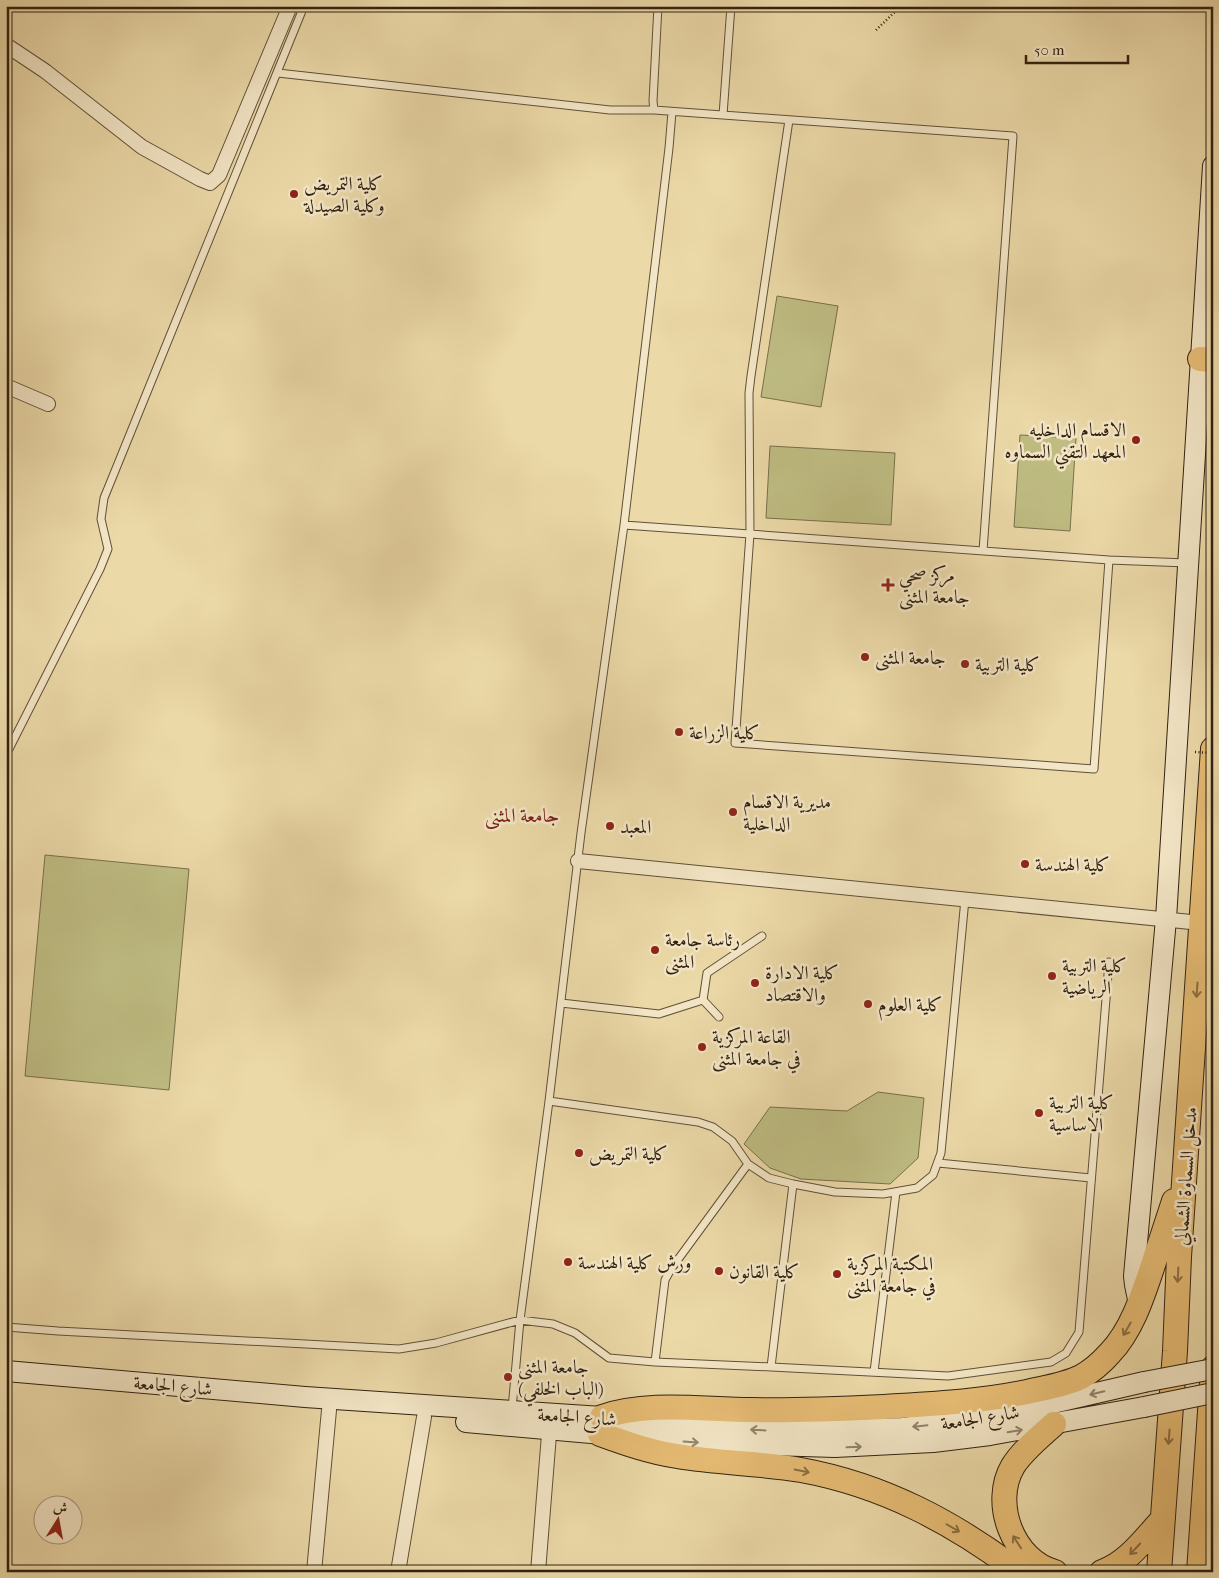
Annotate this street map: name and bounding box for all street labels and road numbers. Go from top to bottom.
street label: مدخل السماوة الشمالي [1170,1106,1206,1247]
street label: شارع الجامعة [132,1372,213,1404]
street label: شارع الجامعة [939,1401,1022,1439]
street label: شارع الجامعة [536,1403,617,1435]

